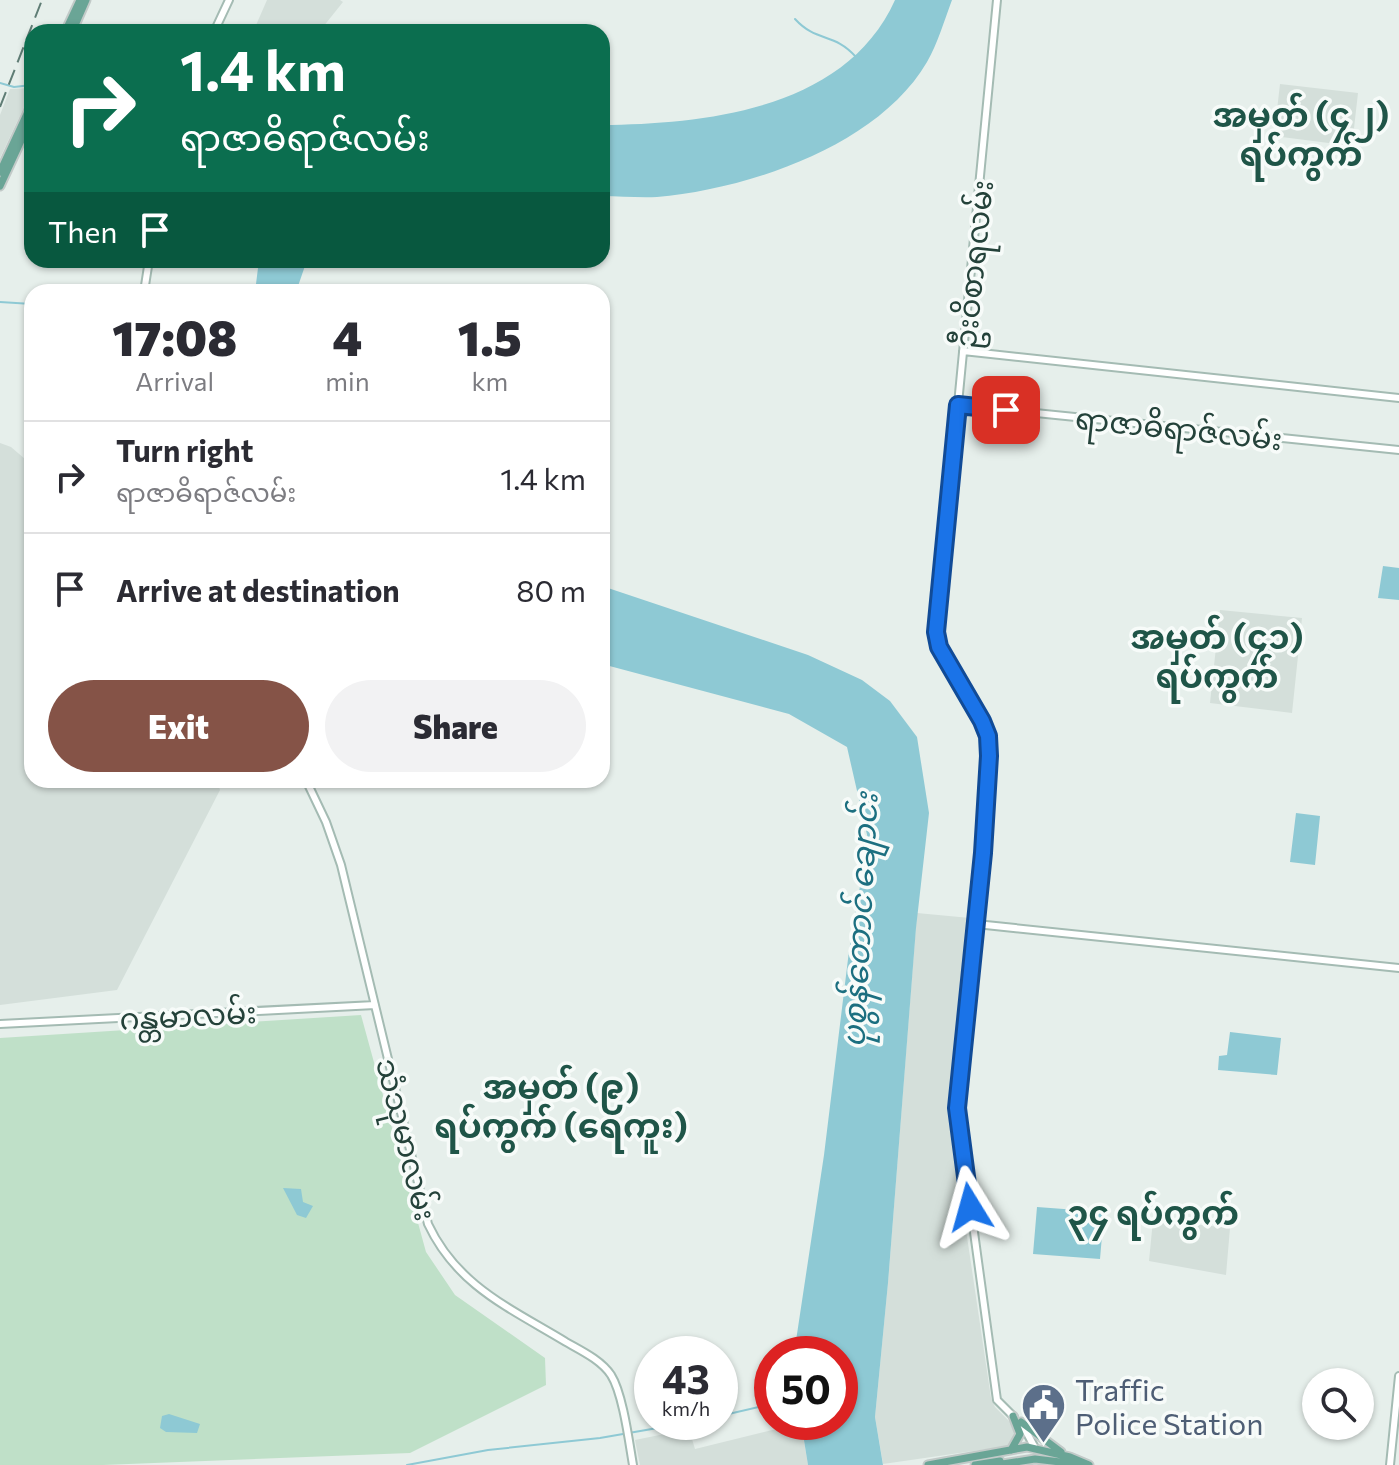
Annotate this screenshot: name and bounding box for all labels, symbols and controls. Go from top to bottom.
text: 1.4 km [180,34,346,103]
icon: right [48,56,152,160]
district label: အမှတ် (၄၂) ရပ်ကွက် [1213,92,1389,182]
text: ရာဇာဓိရာဇ်လမ်း [180,114,430,158]
street label: ဦးဝိစာရလမ်း [944,178,1008,351]
icon: arrive [133,208,177,252]
text: Then [48,212,117,249]
text: 17:08 [112,307,237,366]
text: 4 [333,307,362,366]
text: 1.5 [458,307,522,366]
text: Arrival [135,365,214,396]
text: min [325,365,370,396]
text: km [471,365,508,396]
pin [972,376,1040,444]
icon: arrive [984,388,1028,432]
street label: ရာဇာဓိရာဇ်လမ်း [1073,397,1284,465]
text: Turn right [116,431,253,468]
icon: right [48,455,92,499]
text: 1.4 km [500,459,586,496]
text: ရာဇာဓိရာဇ်လမ်း [116,476,296,507]
icon: arrive [48,567,92,611]
text: Arrive at destination [116,571,400,608]
text: 80 m [516,571,586,608]
district label: အမှတ် (၄၁) ရပ်ကွက် [1131,614,1303,704]
button: Exit [48,680,309,772]
button: Share [325,680,586,772]
water label: ပုစွန်တောင် ချောင်း [831,790,893,1049]
street label: ဂန္တမာလမ်း [118,991,258,1045]
street label: သံသုမာလမ်း [361,1054,447,1226]
district label: အမှတ် (၉) ရပ်ကွက် (ရေကူး) [434,1064,688,1154]
position arrow [928,1165,1012,1249]
district label: ၃၄ ရပ်ကွက် [1067,1190,1239,1241]
speed limit sign: 50 [754,1336,858,1440]
text: 43 [662,1353,710,1402]
map controls [1302,1368,1374,1440]
button: search [1302,1368,1374,1440]
place label: Traffic Police Station [1075,1370,1263,1441]
public building icon: Traffic Police Station [1020,1381,1068,1444]
text: km/h [662,1396,710,1420]

